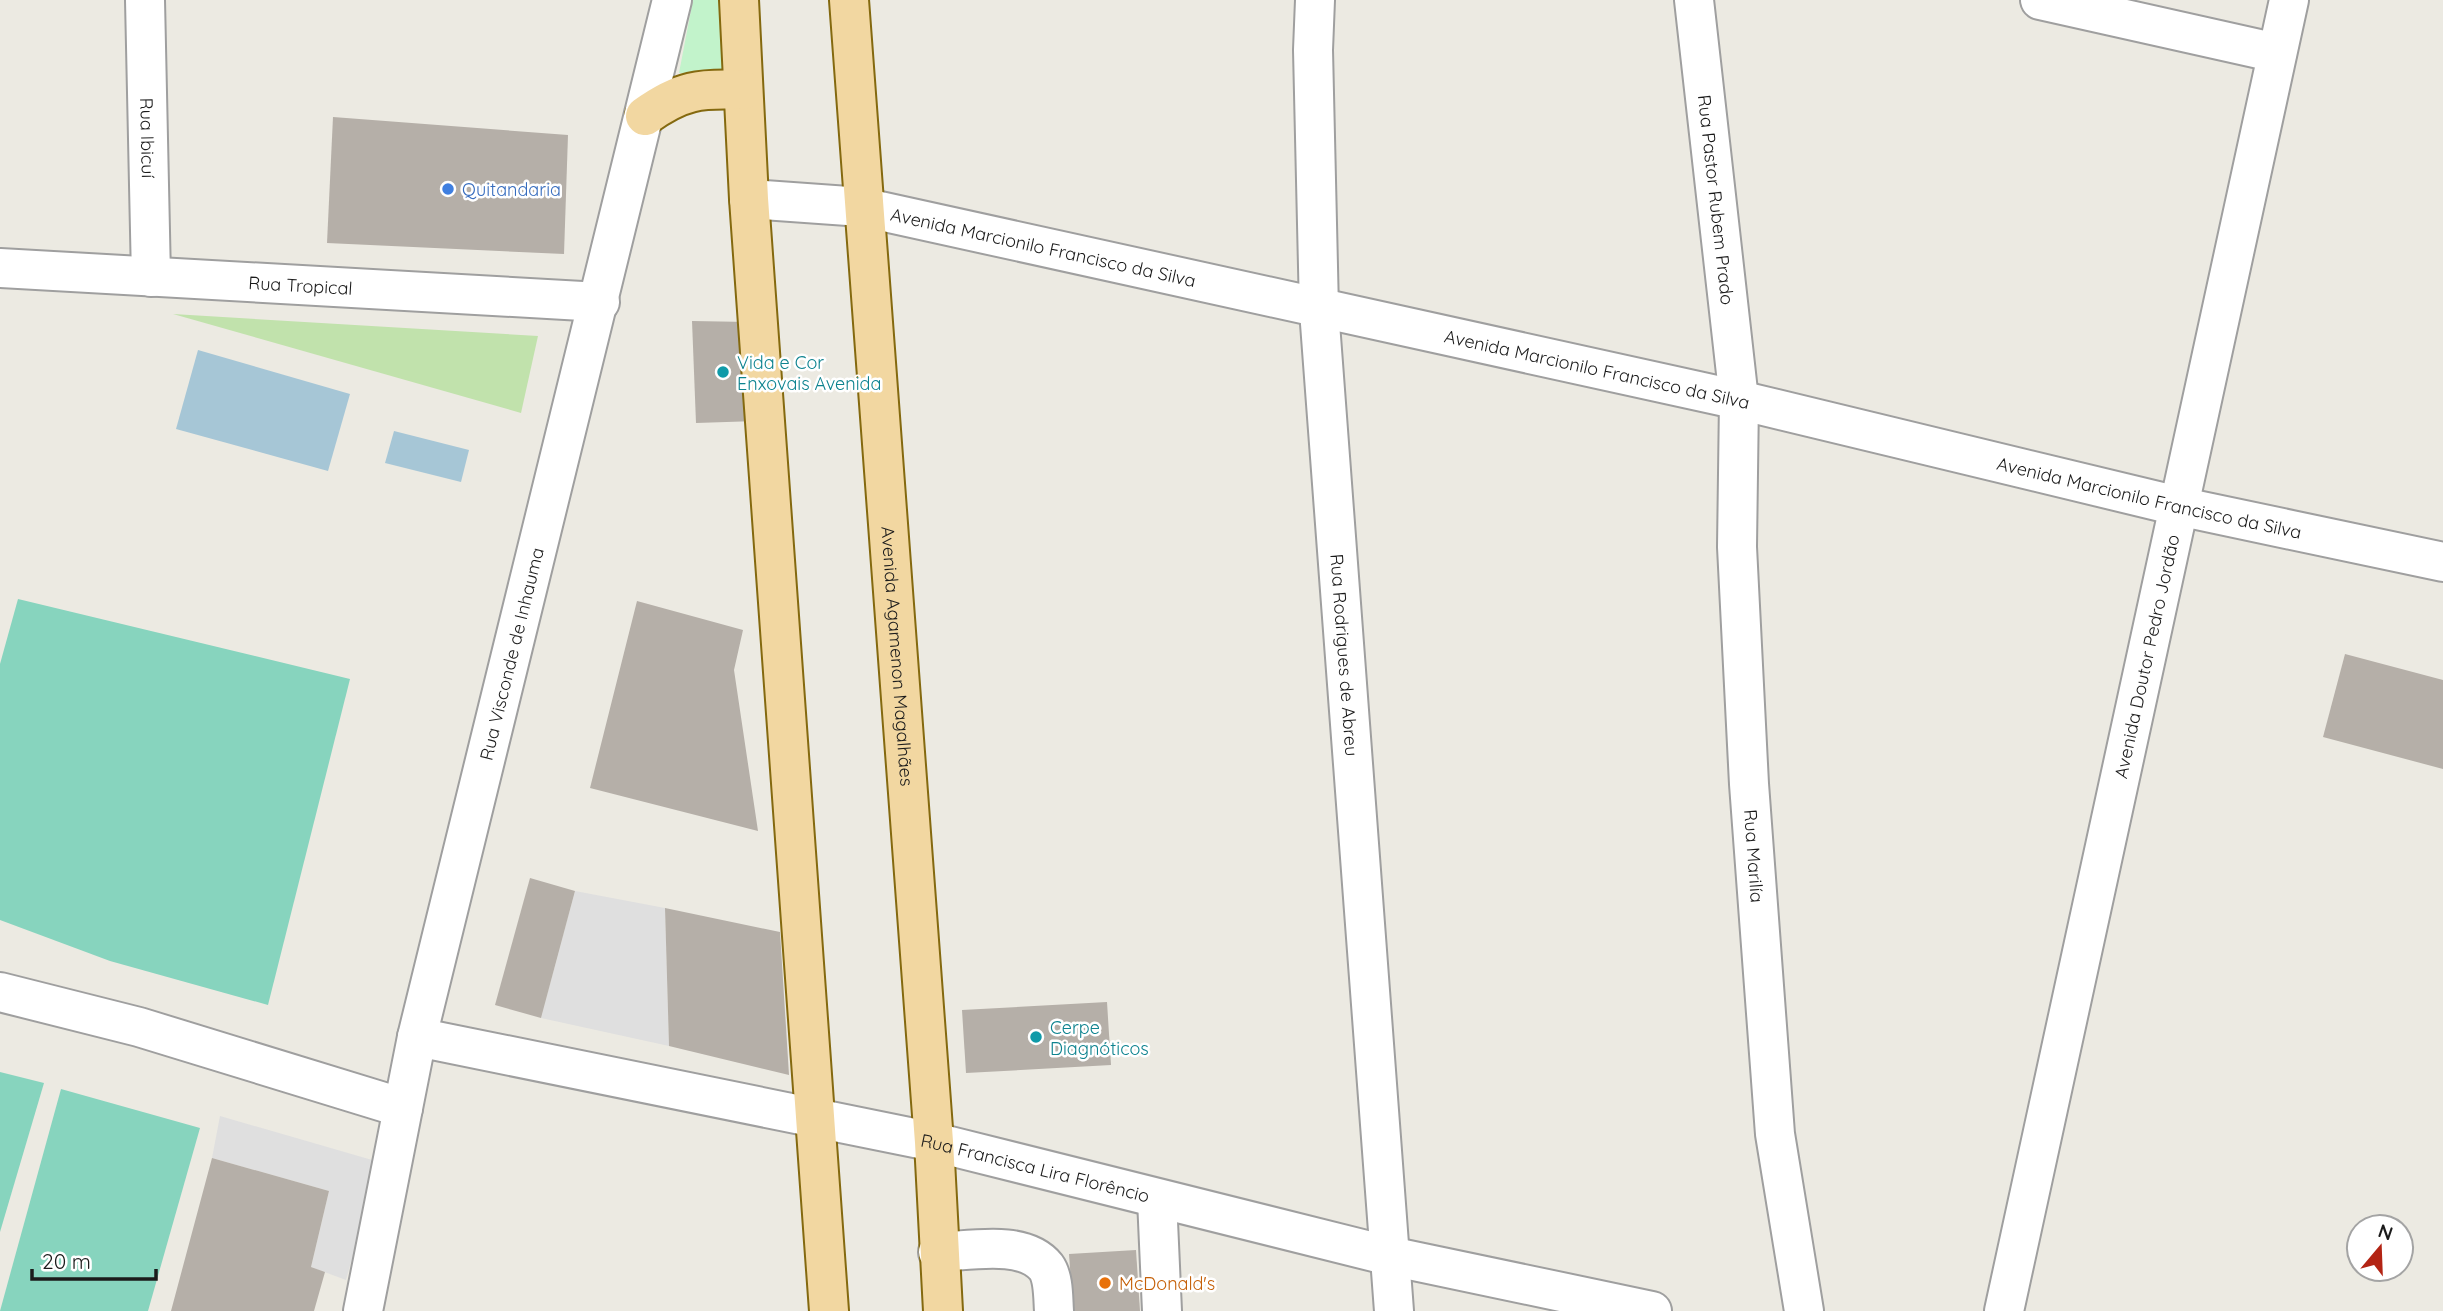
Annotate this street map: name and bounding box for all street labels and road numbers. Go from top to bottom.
street label: Rua Pastor Rubem Prado [1693,93,1740,306]
street label: Rua Ibicuí [136,97,160,179]
street label: Avenida Marcionilo Francisco da Silva [889,202,1198,292]
street label: Rua Tropical [248,271,353,299]
street label: Avenida Marcionilo Francisco da Silva [1442,324,1752,414]
street label: Avenida Marcionilo Francisco da Silva [1995,451,2304,543]
street label: Avenida Agamenon Magalhães [877,525,919,787]
street label: Avenida Doutor Pedro Jordão [2109,532,2184,780]
street label: Rua Visconde de Inhauma [474,545,548,762]
street label: Rua Rodrigues de Abreu [1326,553,1364,757]
street label: Rua Marilía [1739,808,1769,903]
street label: Rua Francisca Lira Florêncio [919,1128,1152,1207]

